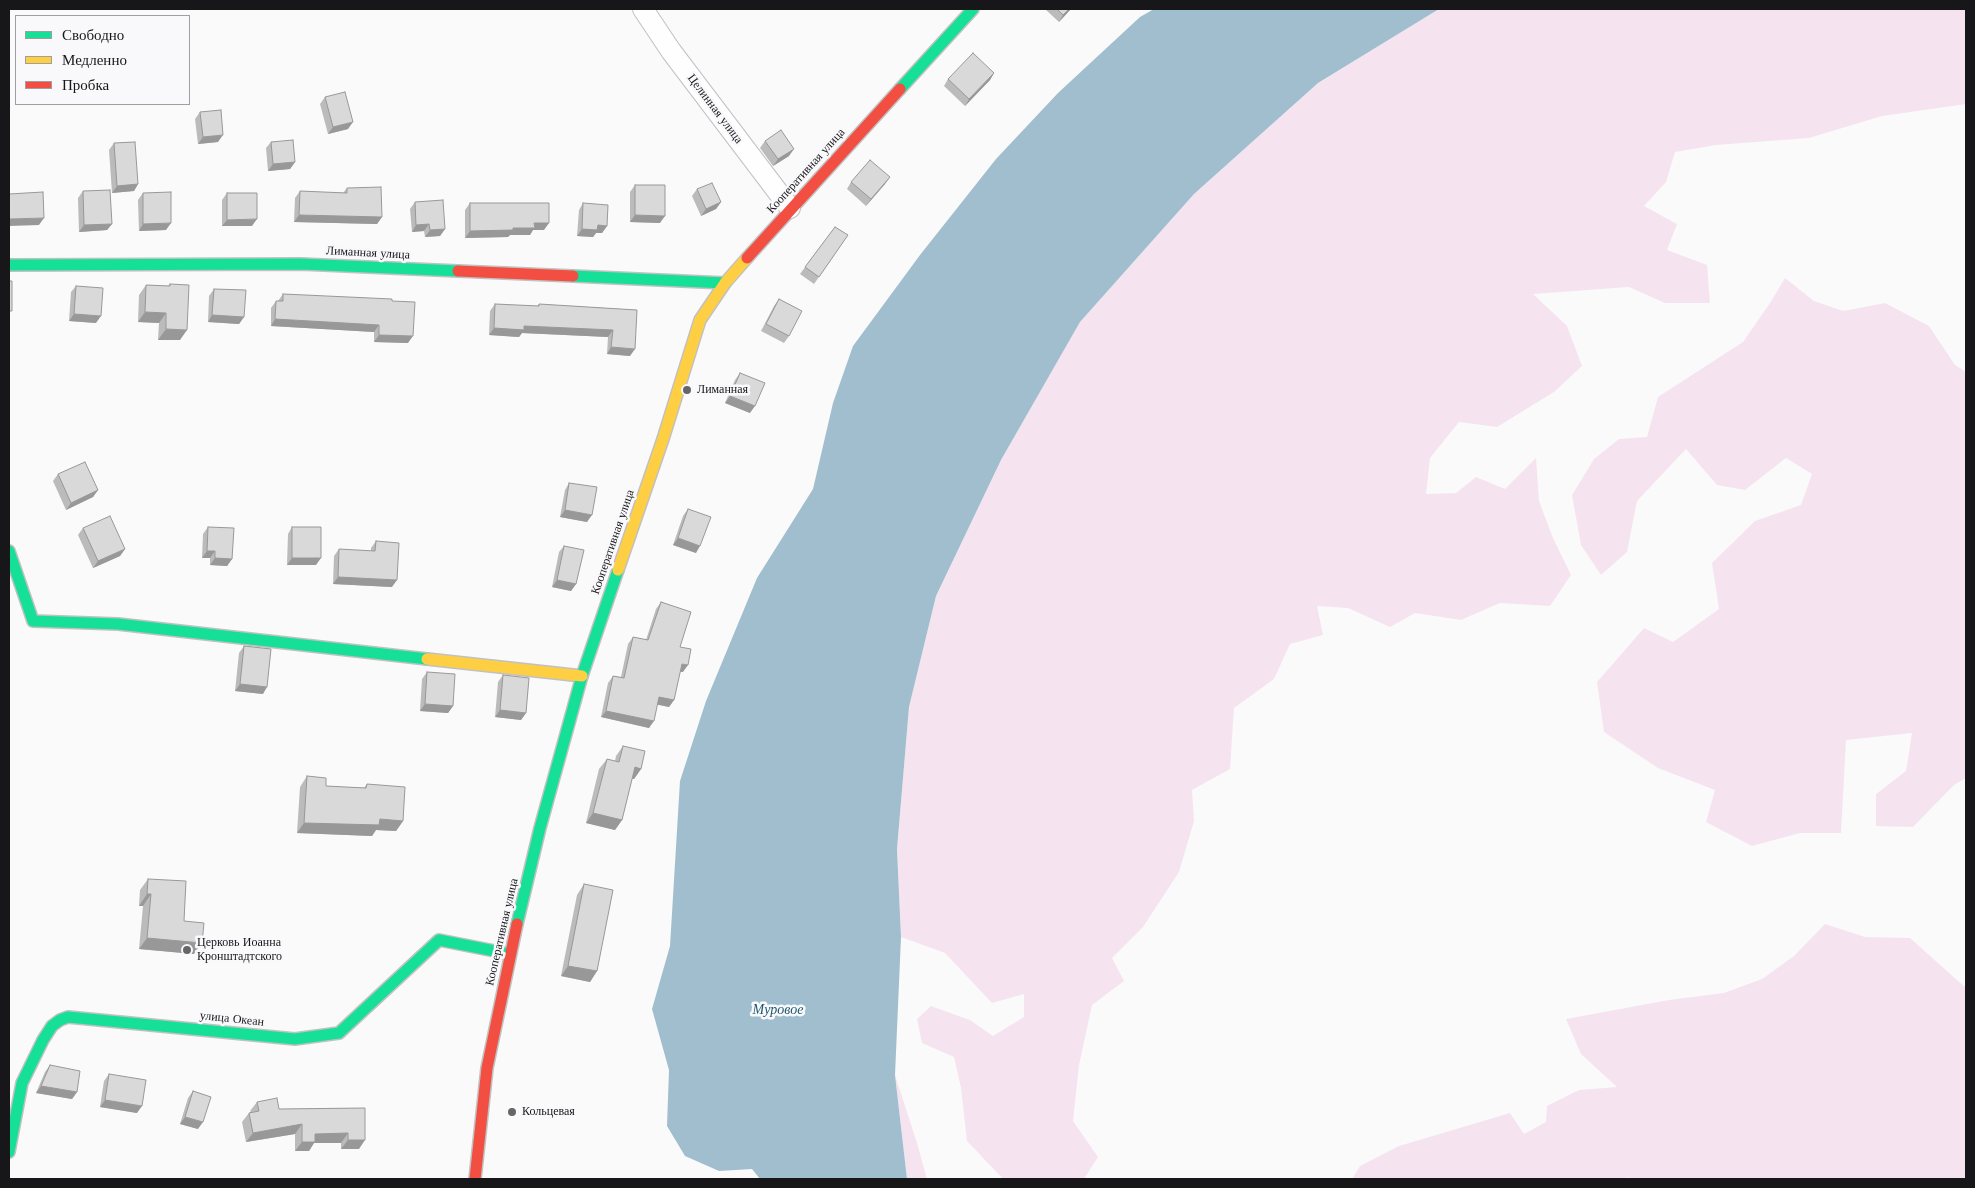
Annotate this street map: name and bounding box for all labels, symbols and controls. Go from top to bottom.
legend [15,15,190,105]
text: Свободно [62,25,124,44]
text: Медленно [62,50,127,69]
street label: Целинная улица [684,71,746,147]
text: Пробка [62,75,109,94]
street label: Кооперативная улица [764,125,848,217]
street label: Лиманная улица [326,244,410,262]
place label: Лиманная [697,383,748,397]
marker: Лиманная [681,384,693,396]
street label: Кооперативная улица [588,488,638,596]
street label: Кооперативная улица [483,877,521,987]
place label: Церковь Иоанна Кронштадтского [197,936,282,964]
marker: Церковь Иоанна Кронштадтского [181,944,193,956]
water label: Муровое [753,1002,803,1018]
street label: улица Океан [199,1008,265,1030]
place label: Кольцевая [522,1105,575,1119]
marker: Кольцевая [506,1106,518,1118]

